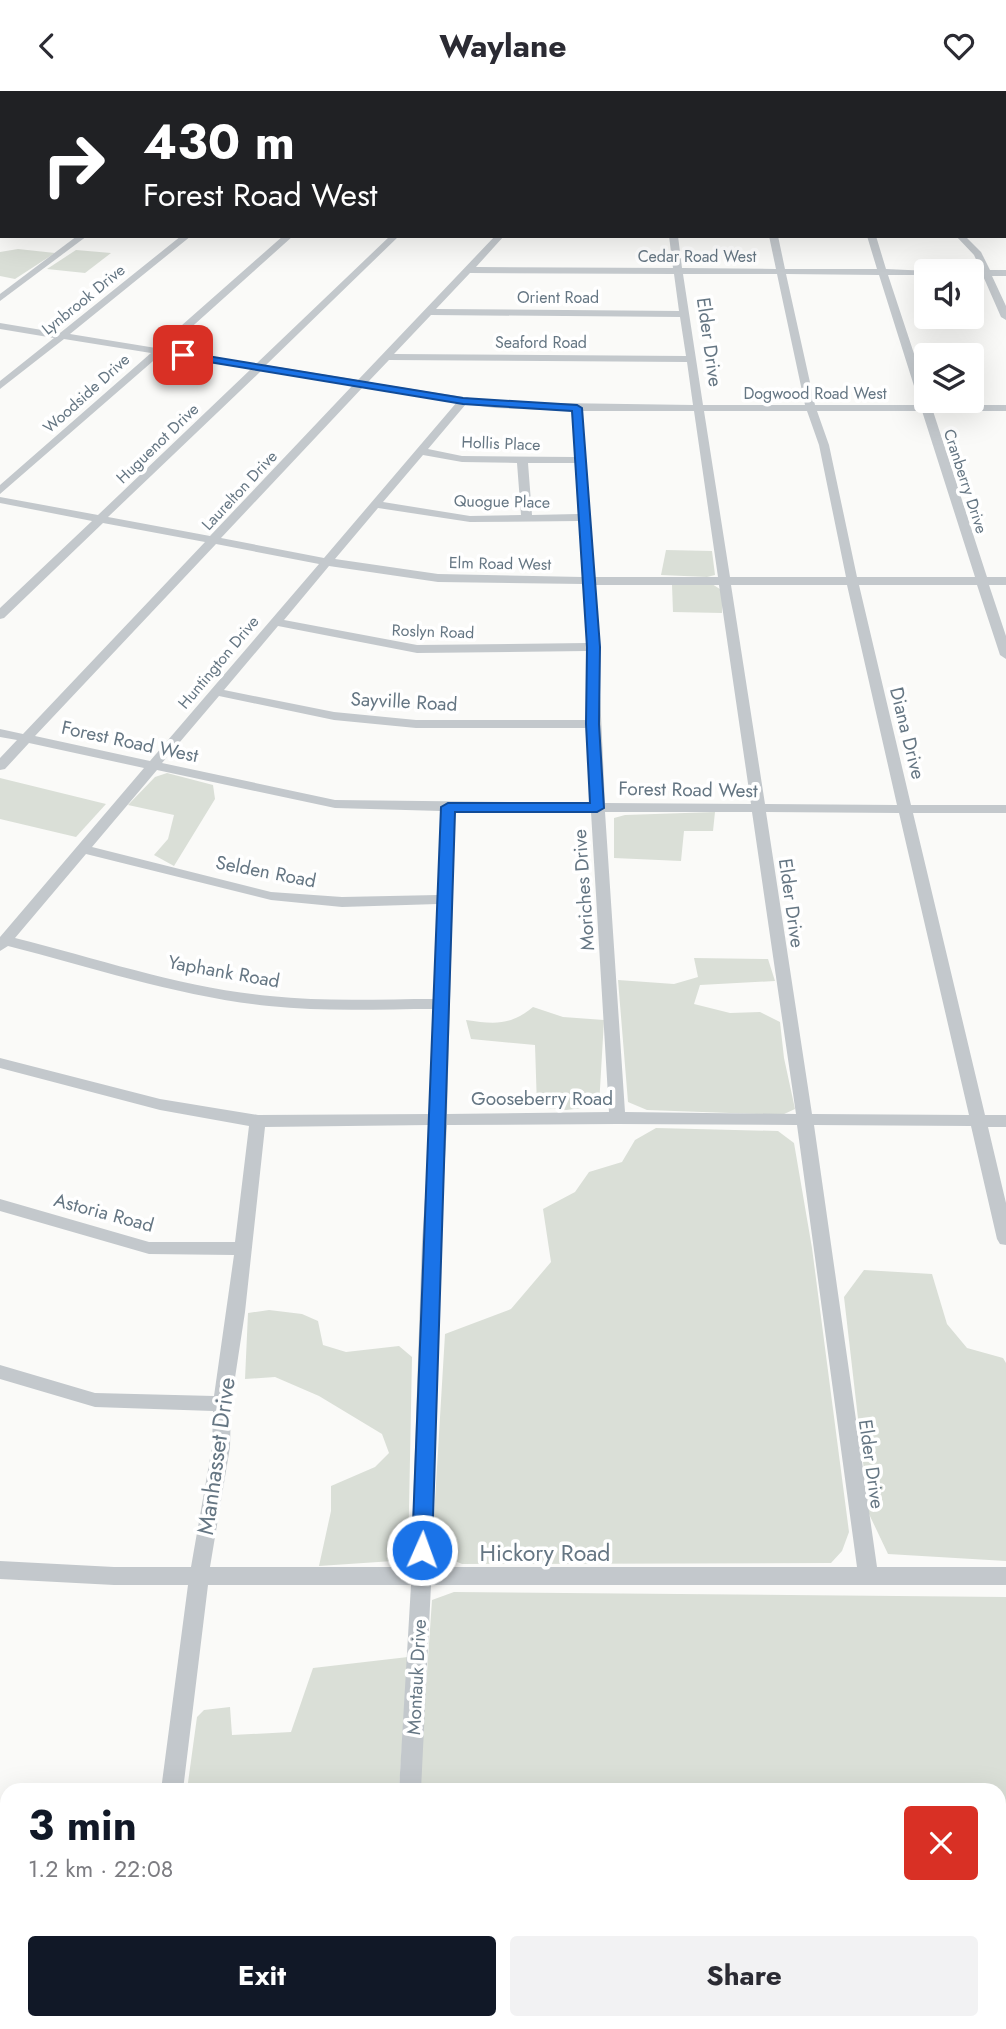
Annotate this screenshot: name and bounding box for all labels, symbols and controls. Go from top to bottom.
text: Waylane [439,23,567,69]
icon: back [28,27,66,65]
icon: heart [940,27,978,65]
text: 430 m [143,107,295,177]
icon: right [28,119,119,210]
text: Forest Road West [143,172,377,218]
street label: Cedar Road West [638,245,757,268]
street label: Lynbrook Drive [37,259,130,340]
map controls [914,259,984,413]
button: sound [914,259,984,329]
street label: Orient Road [517,286,599,309]
street label: Elder Drive [690,296,729,389]
pin [153,325,213,385]
street label: Seaford Road [495,331,587,354]
icon: arrive [164,336,202,374]
button: layers [914,343,984,413]
street label: Woodside Drive [38,348,135,439]
street label: Dogwood Road West [743,382,887,405]
street label: Huguenot Drive [111,398,204,489]
street label: Cranberry Drive [938,426,993,536]
street label: Hollis Place [461,431,541,456]
street label: Laurelton Drive [196,445,282,535]
street label: Quogue Place [454,489,550,514]
street label: Elm Road West [449,551,551,576]
street label: Huntington Drive [173,611,264,714]
street label: Roslyn Road [391,619,475,644]
street label: Diana Drive [883,684,932,782]
street label: Sayville Road [350,685,458,718]
street label: Forest Road West [59,714,201,769]
street label: Forest Road West [618,775,758,804]
street label: Moriches Drive [566,828,601,952]
street label: Selden Road [213,849,318,894]
street label: Elder Drive [772,857,811,950]
street label: Yaphank Road [166,948,282,995]
street label: Gooseberry Road [471,1085,613,1112]
street label: Astoria Road [51,1186,157,1239]
street label: Manhasset Drive [188,1375,244,1537]
street label: Elder Drive [852,1418,891,1511]
position arrow [385,1513,459,1587]
street label: Hickory Road [480,1536,610,1570]
street label: Montauk Drive [400,1618,433,1736]
text: 3 min [28,1795,137,1856]
button: close [904,1806,978,1880]
text: 1.2 km · 22:08 [28,1852,173,1886]
button: Exit [28,1936,496,2016]
button: Share [510,1936,978,2016]

